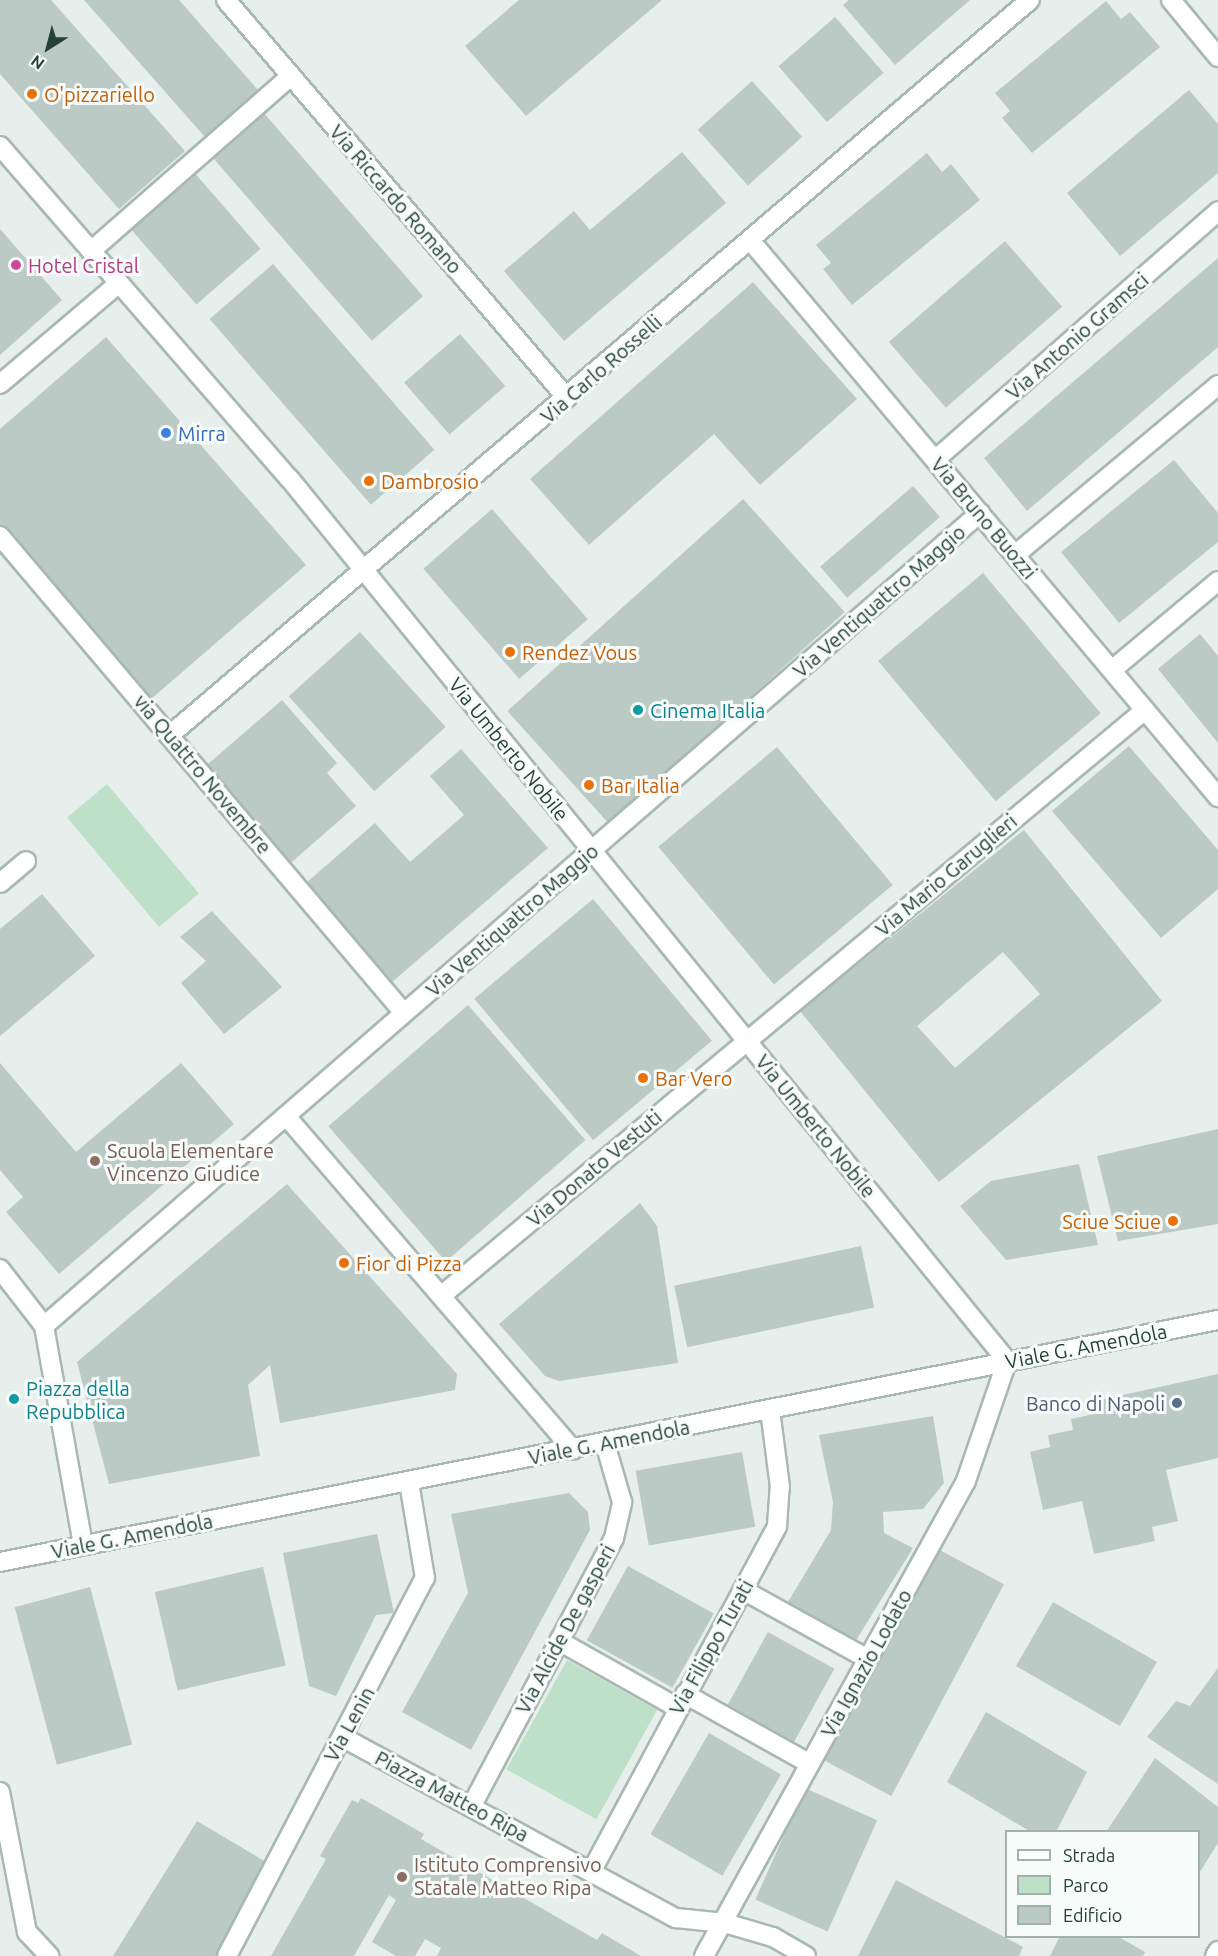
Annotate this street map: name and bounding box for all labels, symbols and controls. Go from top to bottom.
north arrow [18,18,78,78]
text: N [27,52,48,73]
place label: O'pizzariello [44,82,155,106]
marker: O'pizzariello [25,87,39,101]
street label: Via Riccardo Romano [325,120,467,278]
place label: Hotel Cristal [28,253,139,277]
marker: Hotel Cristal [9,258,23,272]
street label: Via Antonio Gramsci [1001,268,1153,404]
street label: Via Carlo Rosselli [536,310,666,428]
place label: Mirra [178,421,226,445]
marker: Mirra [159,426,173,440]
street label: Via Bruno Buozzi [926,452,1042,584]
place label: Dambrosio [381,469,479,493]
marker: Dambrosio [362,474,376,488]
street label: Via Ventiquattro Maggio [788,520,970,682]
place label: Rendez Vous [522,640,637,664]
marker: Rendez Vous [503,645,517,659]
street label: Via Umberto Nobile [444,673,574,825]
street label: via Quattro Novembre [129,689,277,859]
place label: Cinema Italia [650,698,765,722]
marker: Cinema Italia [631,703,645,717]
place label: Bar Italia [601,773,680,797]
marker: Bar Italia [582,778,596,792]
street label: Via Mario Garuglieri [870,809,1022,941]
street label: Via Ventiquattro Maggio [421,839,603,1001]
street label: Via Umberto Nobile [751,1050,881,1202]
place label: Bar Vero [655,1066,732,1090]
marker: Bar Vero [636,1071,650,1085]
street label: Via Donato Vestuti [522,1105,666,1231]
place label: Scuola Elementare Vincenzo Giudice [107,1138,274,1185]
marker: Scuola Elementare Vincenzo Giudice [88,1154,102,1168]
place label: Sciue Sciue [1062,1209,1161,1233]
marker: Sciue Sciue [1166,1214,1180,1228]
place label: Fior di Pizza [356,1251,462,1275]
marker: Fior di Pizza [337,1256,351,1270]
street label: Viale G. Amendola [1003,1319,1169,1373]
place label: Piazza della Repubblica [26,1376,130,1423]
place label: Banco di Napoli [1026,1391,1165,1415]
marker: Piazza della Repubblica [7,1392,21,1406]
marker: Banco di Napoli [1170,1396,1184,1410]
street label: Viale G. Amendola [526,1415,692,1469]
street label: Viale G. Amendola [49,1509,215,1563]
street label: Via Alcide De gasperi [510,1540,620,1718]
street label: Via Filippo Turati [664,1575,758,1719]
street label: Via Ignazio Lodato [815,1585,917,1741]
street label: Via Lenin [319,1682,379,1766]
street label: Piazza Matteo Ripa [371,1745,533,1847]
legend [1005,1830,1200,1938]
text: Strada [1063,1845,1115,1865]
place label: Istituto Comprensivo Statale Matteo Ripa [414,1853,602,1900]
marker: Istituto Comprensivo Statale Matteo Ripa [395,1870,409,1884]
text: Parco [1063,1875,1109,1895]
text: Edificio [1063,1905,1122,1925]

